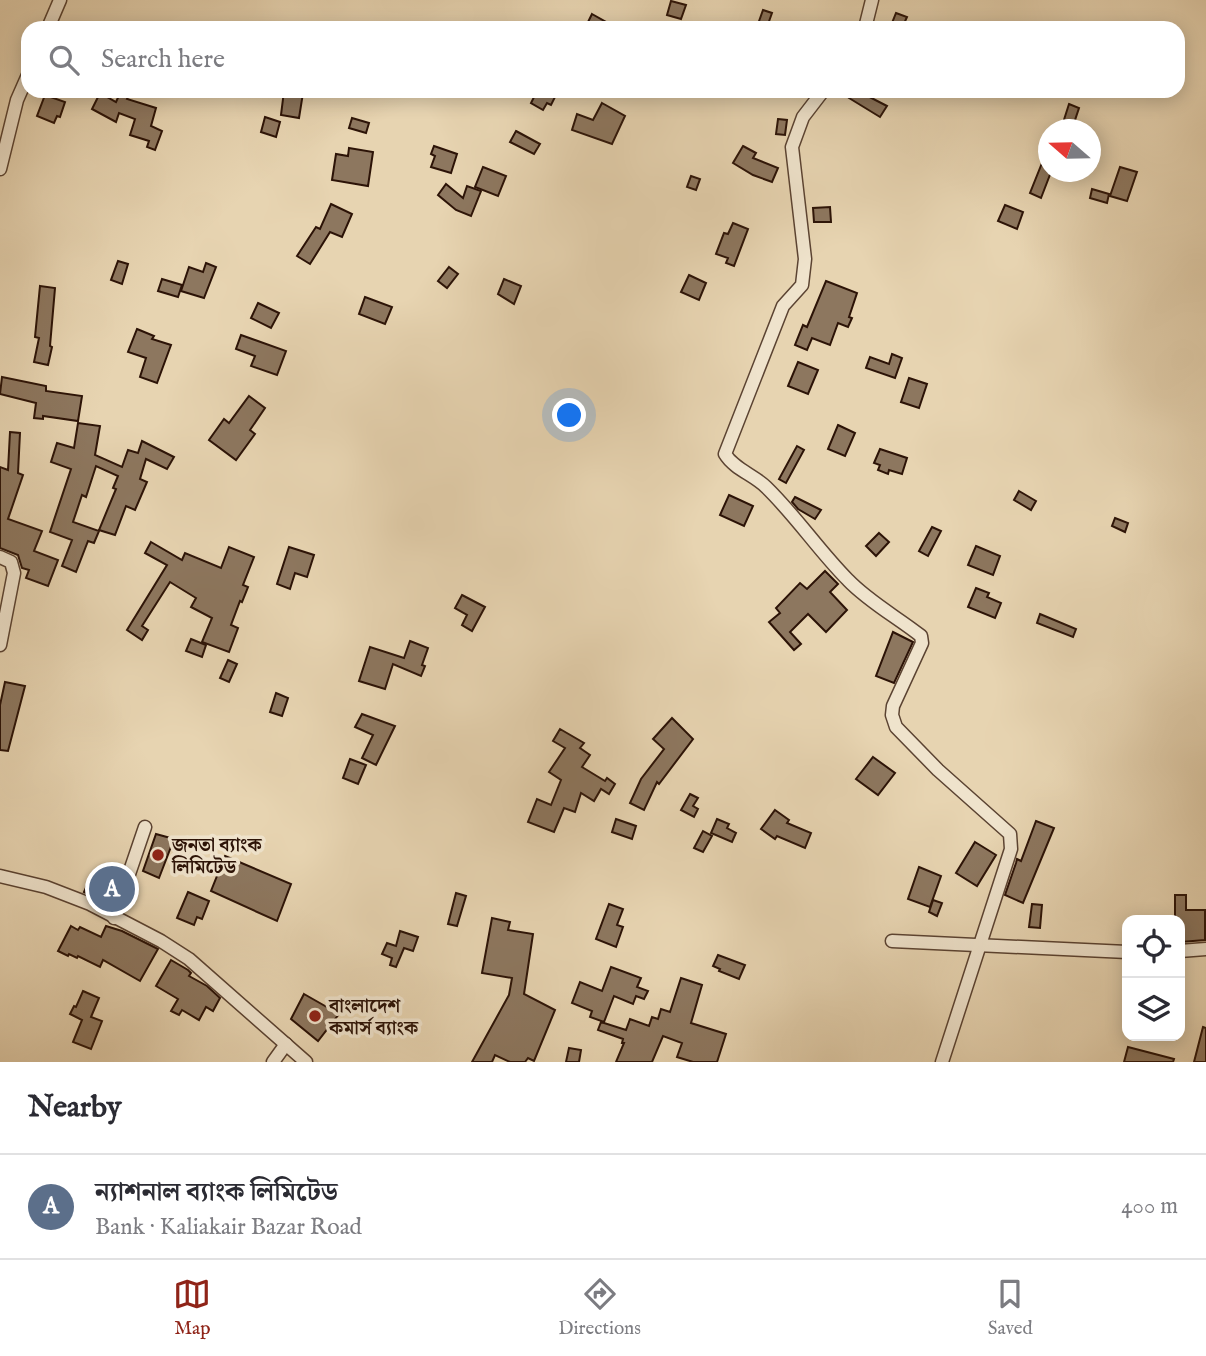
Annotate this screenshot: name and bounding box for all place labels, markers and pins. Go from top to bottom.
place label: জনতা ব্যাংক লিমিটেড [171,834,263,880]
marker: জনতা ব্যাংক লিমিটেড [150,847,166,863]
pin: A [89,863,135,915]
place label: বাংলাদেশ কমার্স ব্যাংক [328,995,419,1041]
marker: বাংলাদেশ কমার্স ব্যাংক [307,1008,323,1024]

